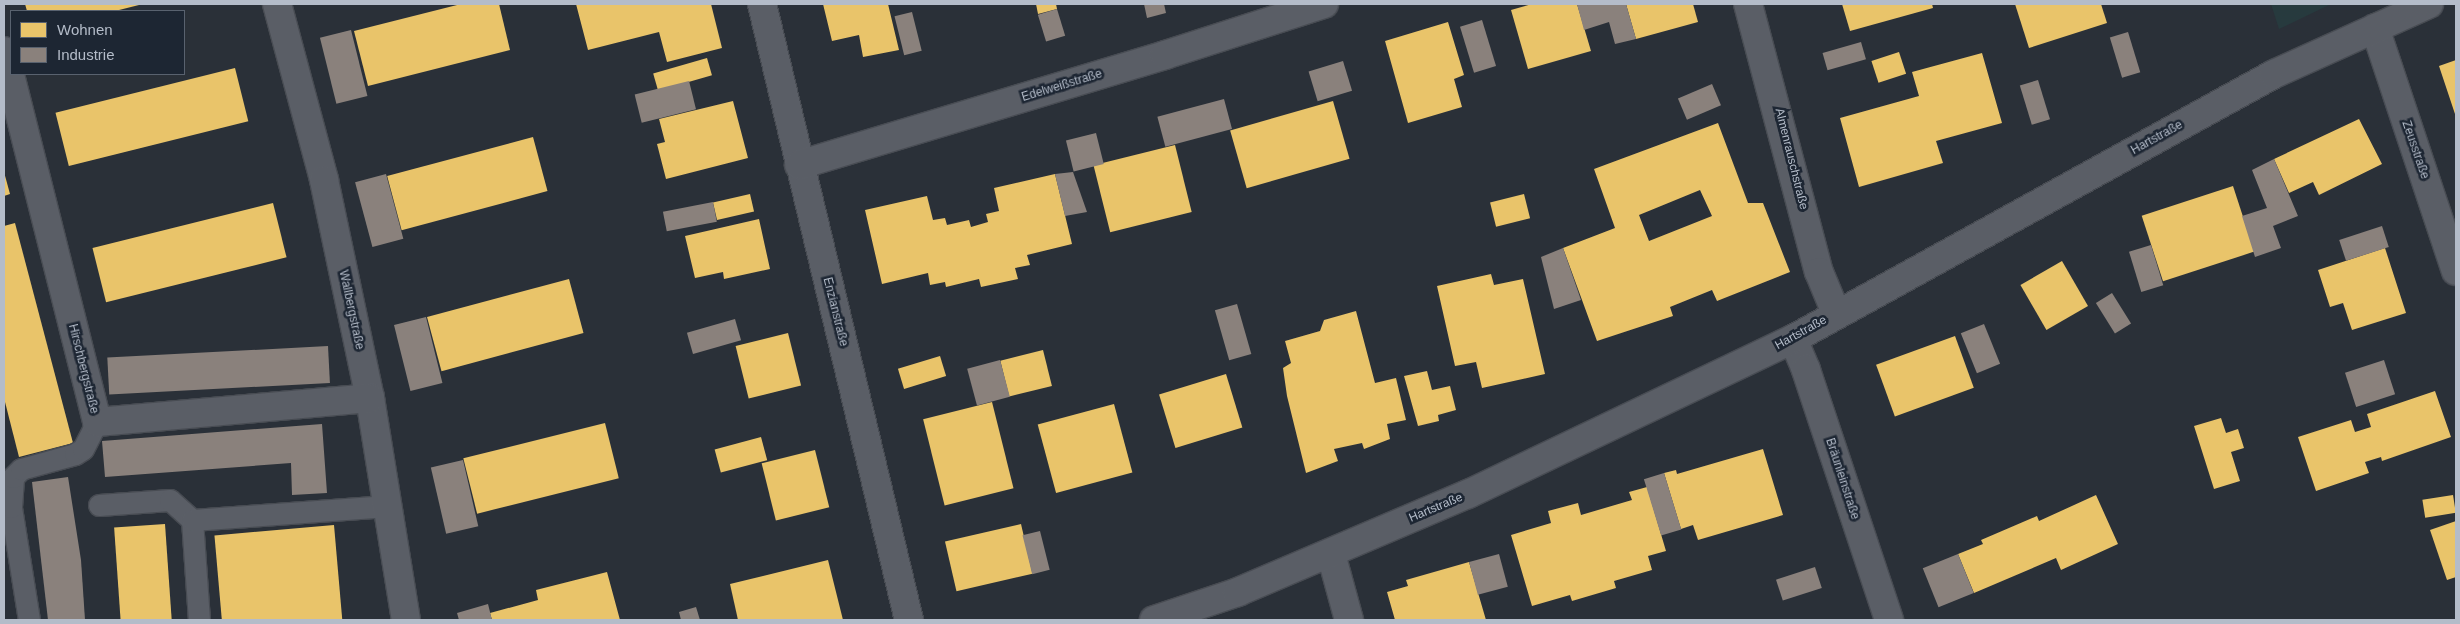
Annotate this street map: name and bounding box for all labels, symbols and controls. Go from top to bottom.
legend [10,10,185,75]
text: Wohnen [57,21,113,38]
text: Industrie [57,46,115,63]
street label: Edelweißstraße [1020,67,1104,105]
street label: Almenrauschstraße [1771,107,1811,211]
street label: Hartstraße [2129,118,2185,158]
street label: Zeusstraße [2398,119,2432,181]
street label: Wallbergstraße [336,269,366,351]
street label: Enzianstraße [819,276,851,348]
street label: Hartstraße [1773,313,1829,353]
street label: Hirschbergstraße [65,323,101,415]
street label: Bräunleinstraße [1822,436,1862,522]
street label: Hartstraße [1407,490,1465,526]

